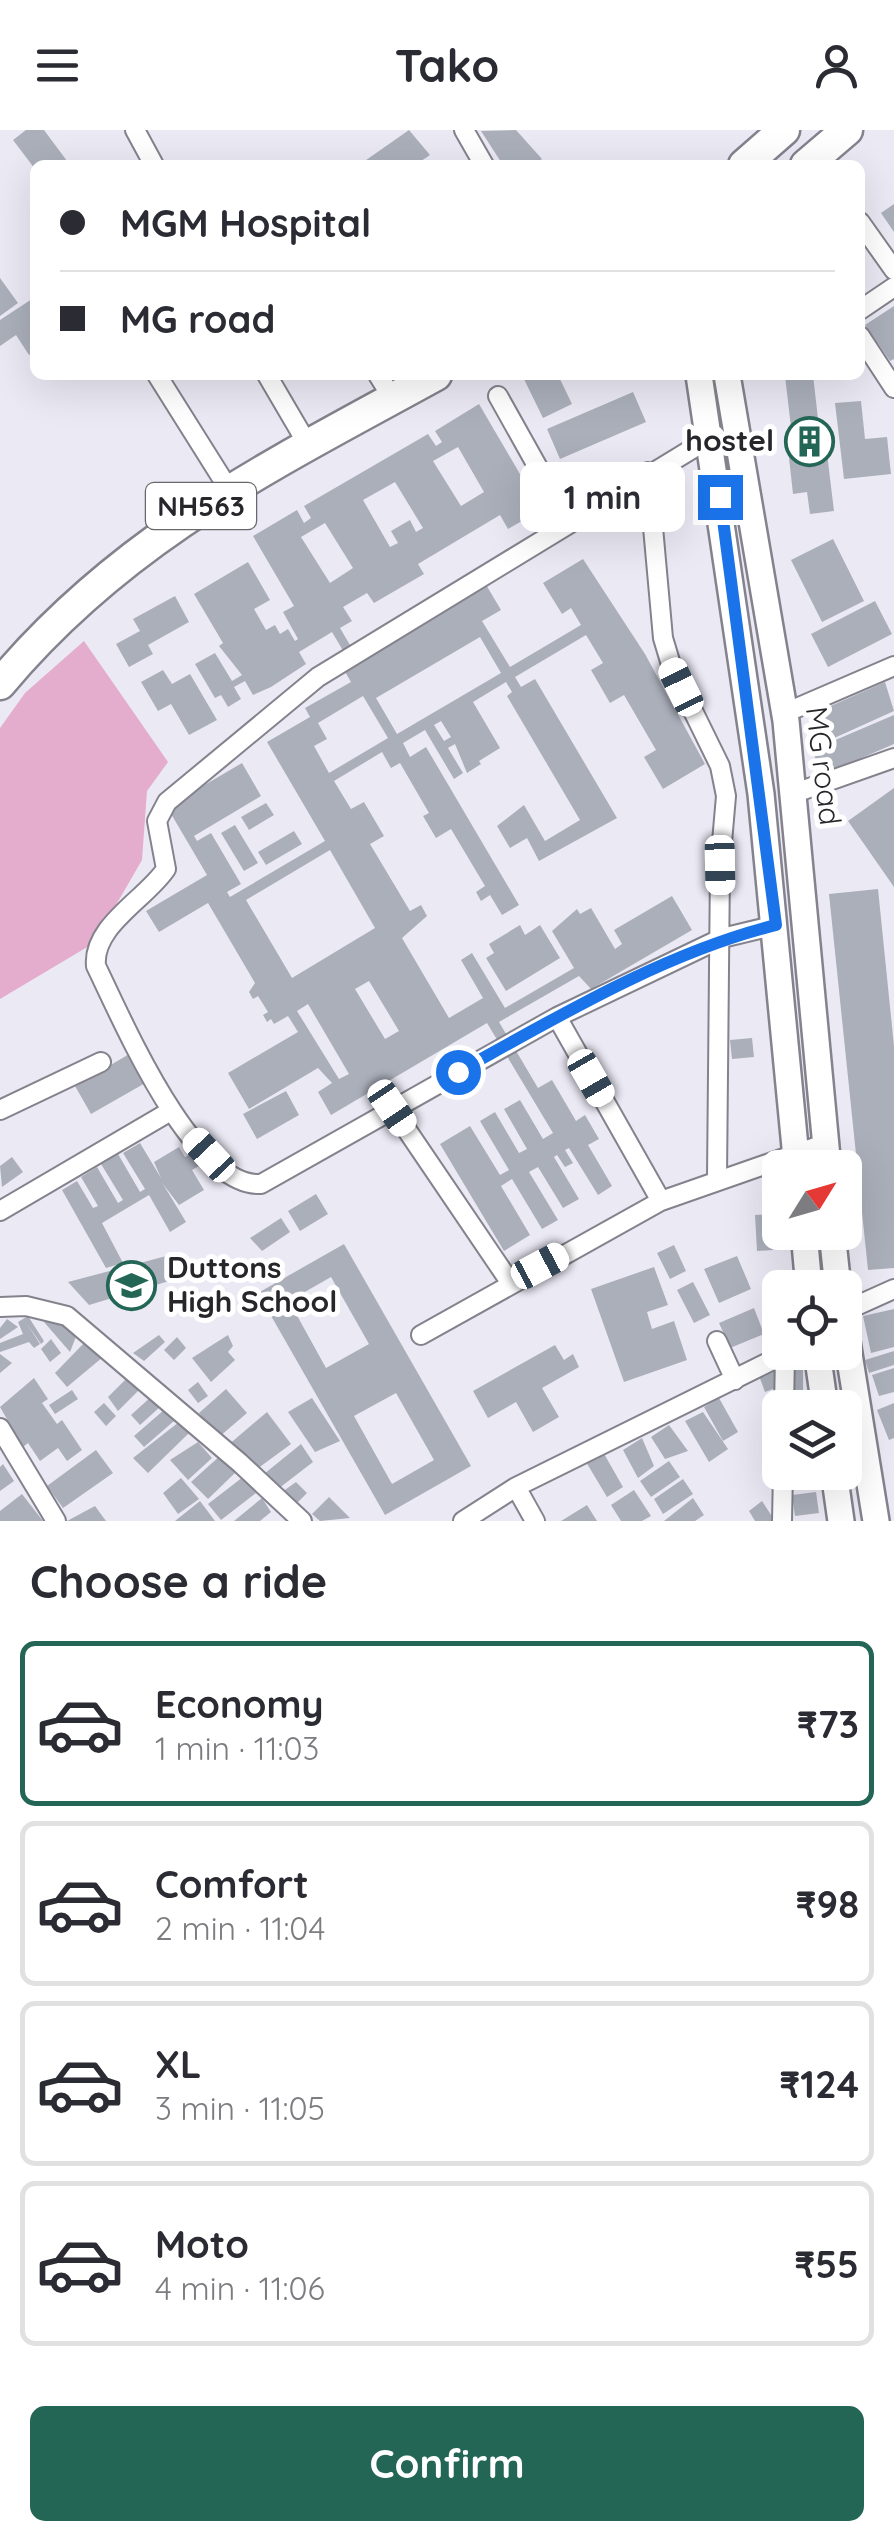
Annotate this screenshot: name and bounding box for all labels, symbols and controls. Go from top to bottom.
text: Tako [395,37,499,93]
icon: menu [30,38,85,93]
icon: person [809,38,864,93]
text: MGM Hospital [120,199,371,247]
text: MG road [120,295,275,343]
building icon: hostel [783,415,835,467]
place label: hostel [685,421,774,459]
callout: 1 min [520,462,685,532]
route end [698,475,743,520]
text: 1 min [564,477,641,517]
road number: NH563 [146,483,256,529]
car [654,653,708,721]
street label: MG road [798,704,850,827]
car [704,835,736,895]
car [563,1045,619,1111]
route start [436,1050,481,1095]
car [363,1075,421,1141]
car [178,1123,240,1187]
north arrow [762,1150,862,1250]
map controls [762,1150,862,1490]
car [506,1239,574,1293]
place label: Duttons High School [167,1248,337,1320]
school or university icon: Duttons High School [106,1259,158,1311]
button: locate [762,1270,862,1370]
button: layers [762,1390,862,1490]
text: Choose a ride [30,1553,327,1609]
icon: car [35,1679,125,1769]
text: Economy [155,1680,324,1728]
text: ₹73 [797,1700,859,1748]
text: 1 min · 11:03 [155,1728,319,1768]
icon: car [35,1859,125,1949]
text: Comfort [155,1860,309,1908]
text: ₹98 [796,1880,859,1928]
text: 2 min · 11:04 [155,1908,325,1948]
icon: car [35,2039,125,2129]
text: XL [155,2040,201,2088]
text: ₹124 [779,2060,859,2108]
text: 3 min · 11:05 [155,2088,325,2128]
icon: car [35,2219,125,2309]
text: Moto [155,2220,249,2268]
text: ₹55 [794,2240,859,2288]
text: 4 min · 11:06 [155,2268,325,2308]
button: Confirm [30,2406,864,2521]

